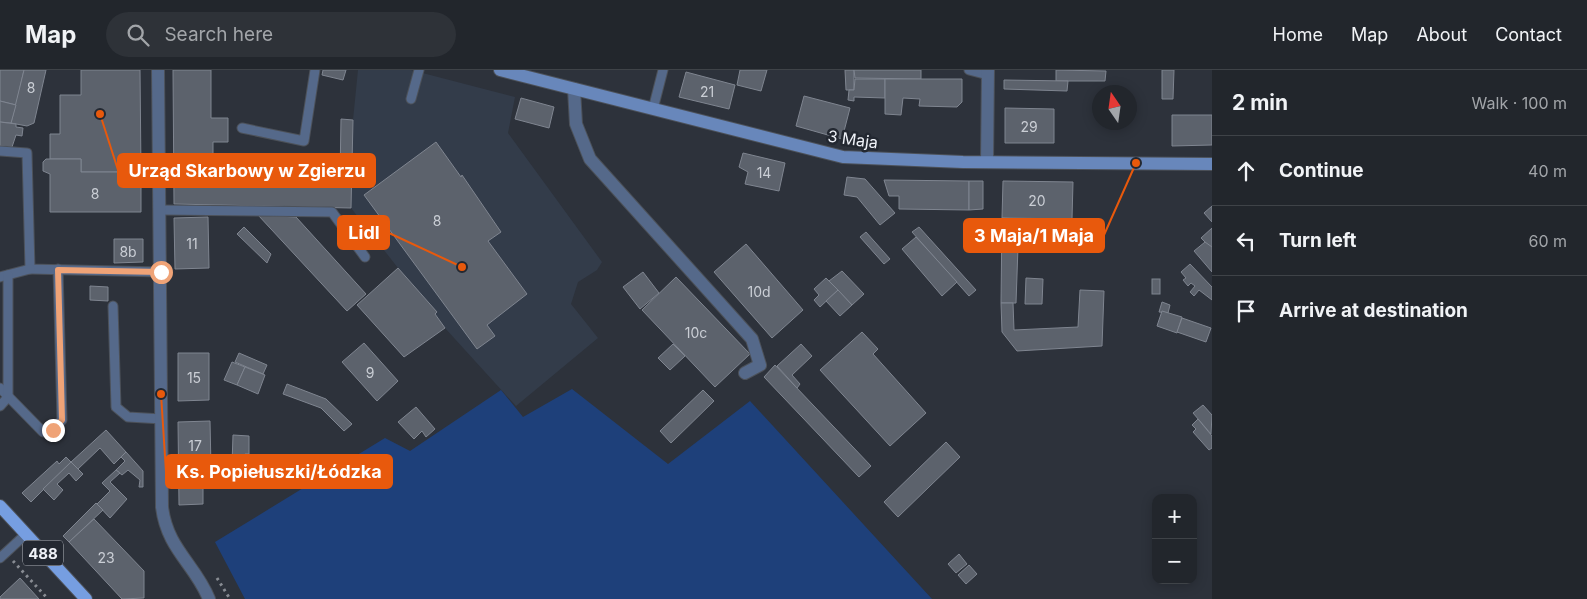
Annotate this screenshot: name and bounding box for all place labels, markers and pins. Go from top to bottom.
callout: Urząd Skarbowy w Zgierzu [118,154,375,187]
callout: Lidl [338,216,389,249]
callout: 3 Maja/1 Maja [964,219,1104,252]
callout: Ks. Popiełuszki/Łódzka [166,455,392,488]

